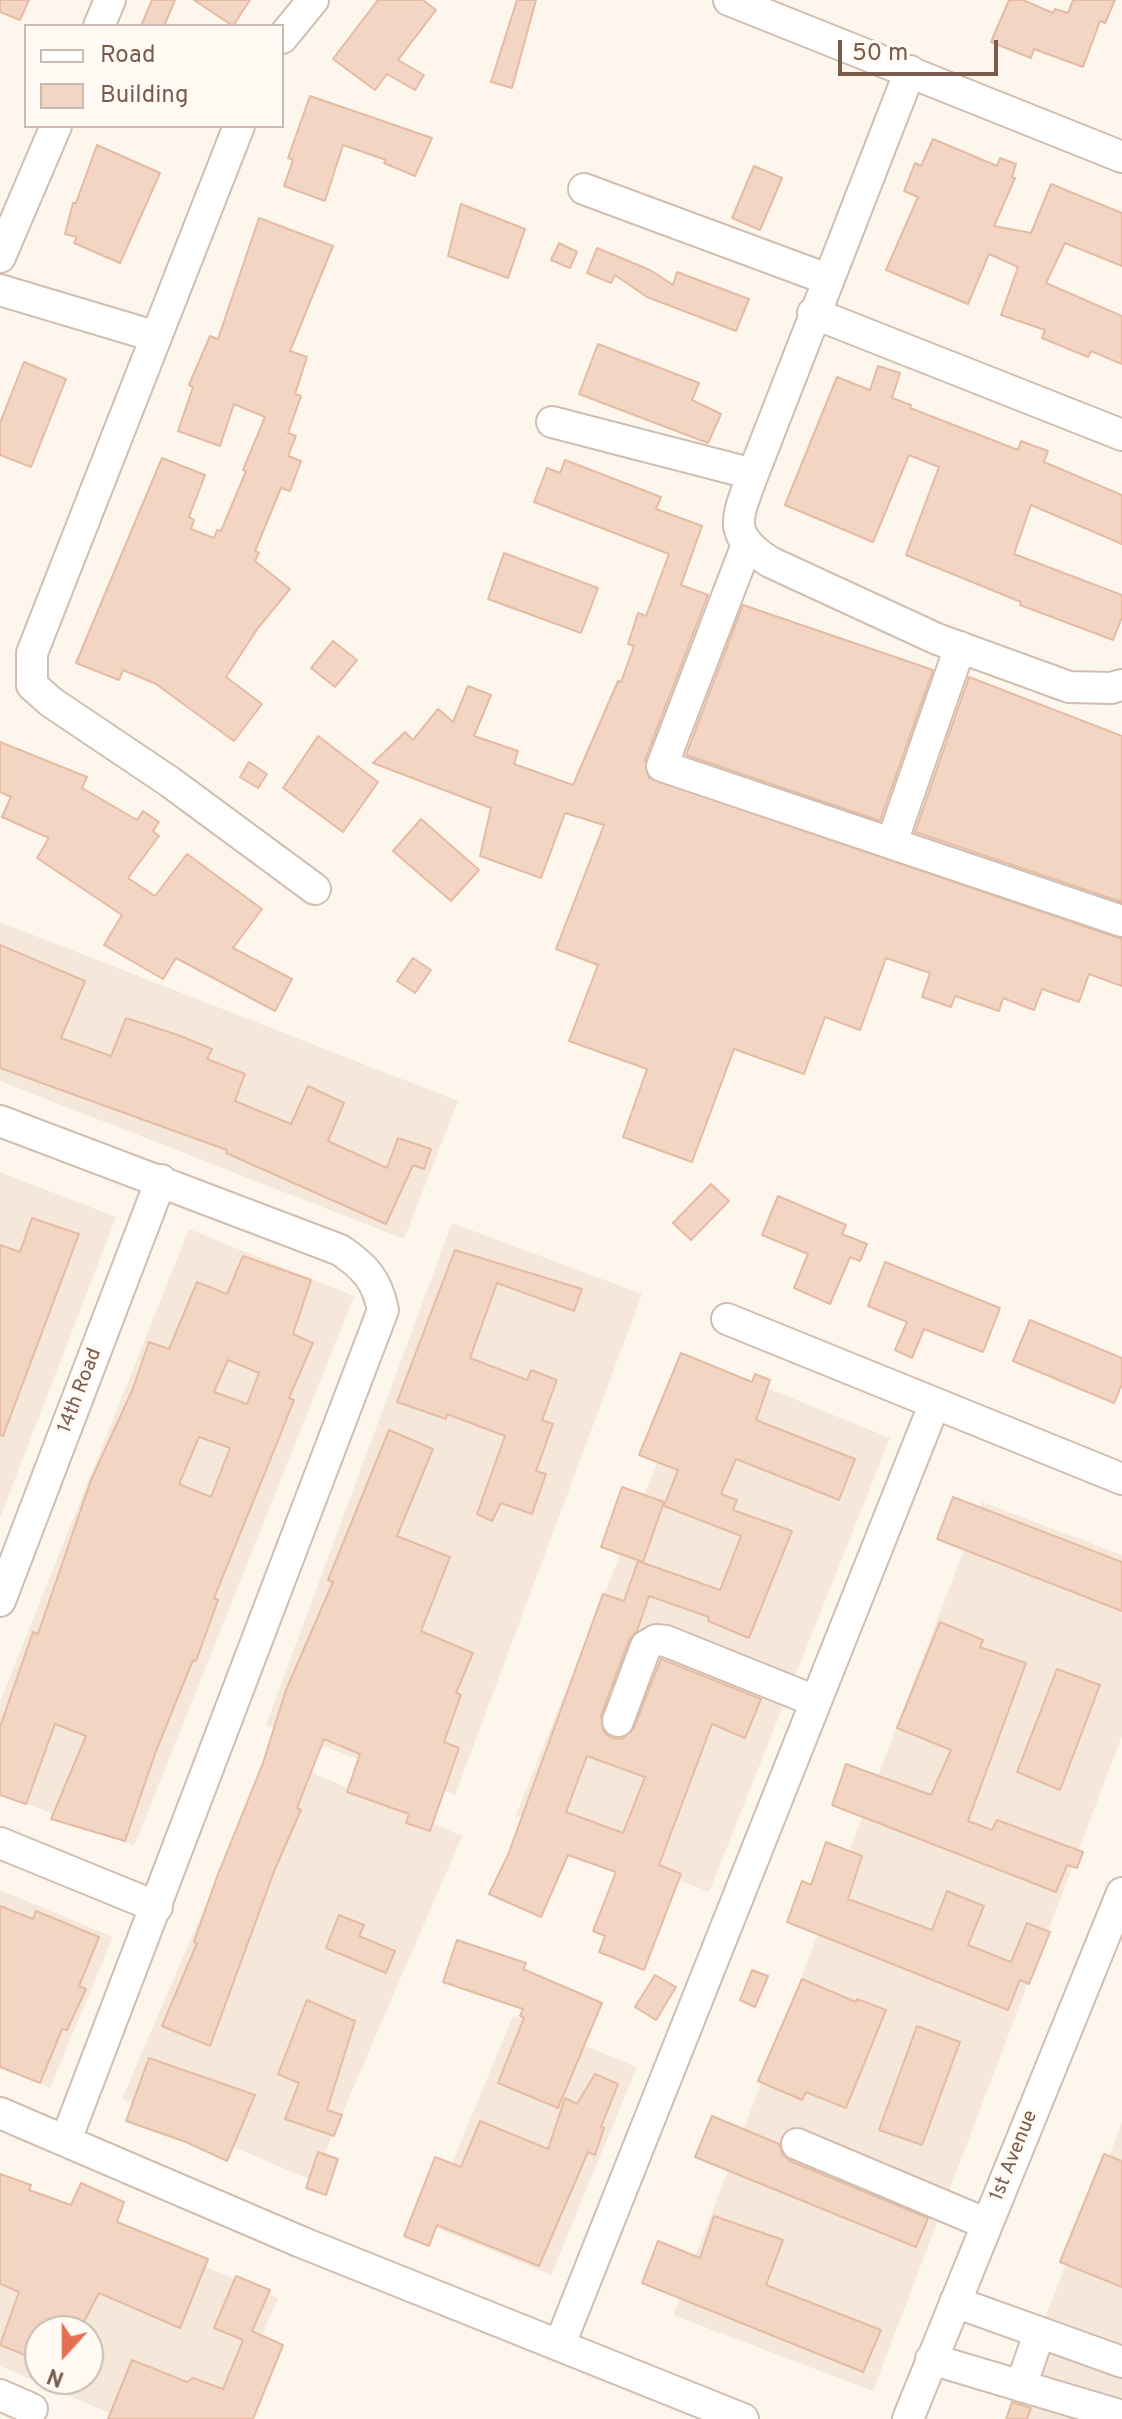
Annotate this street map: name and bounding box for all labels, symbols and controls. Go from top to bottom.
legend [24,24,284,128]
scale bar [842,24,1002,74]
text: 50 m [852,39,908,69]
text: Road [100,41,156,71]
text: Building [100,81,189,111]
street label: 14th Road [54,1345,108,1437]
street label: 1st Avenue [986,2107,1044,2205]
north arrow [24,2315,104,2395]
text: N [44,2361,68,2391]

